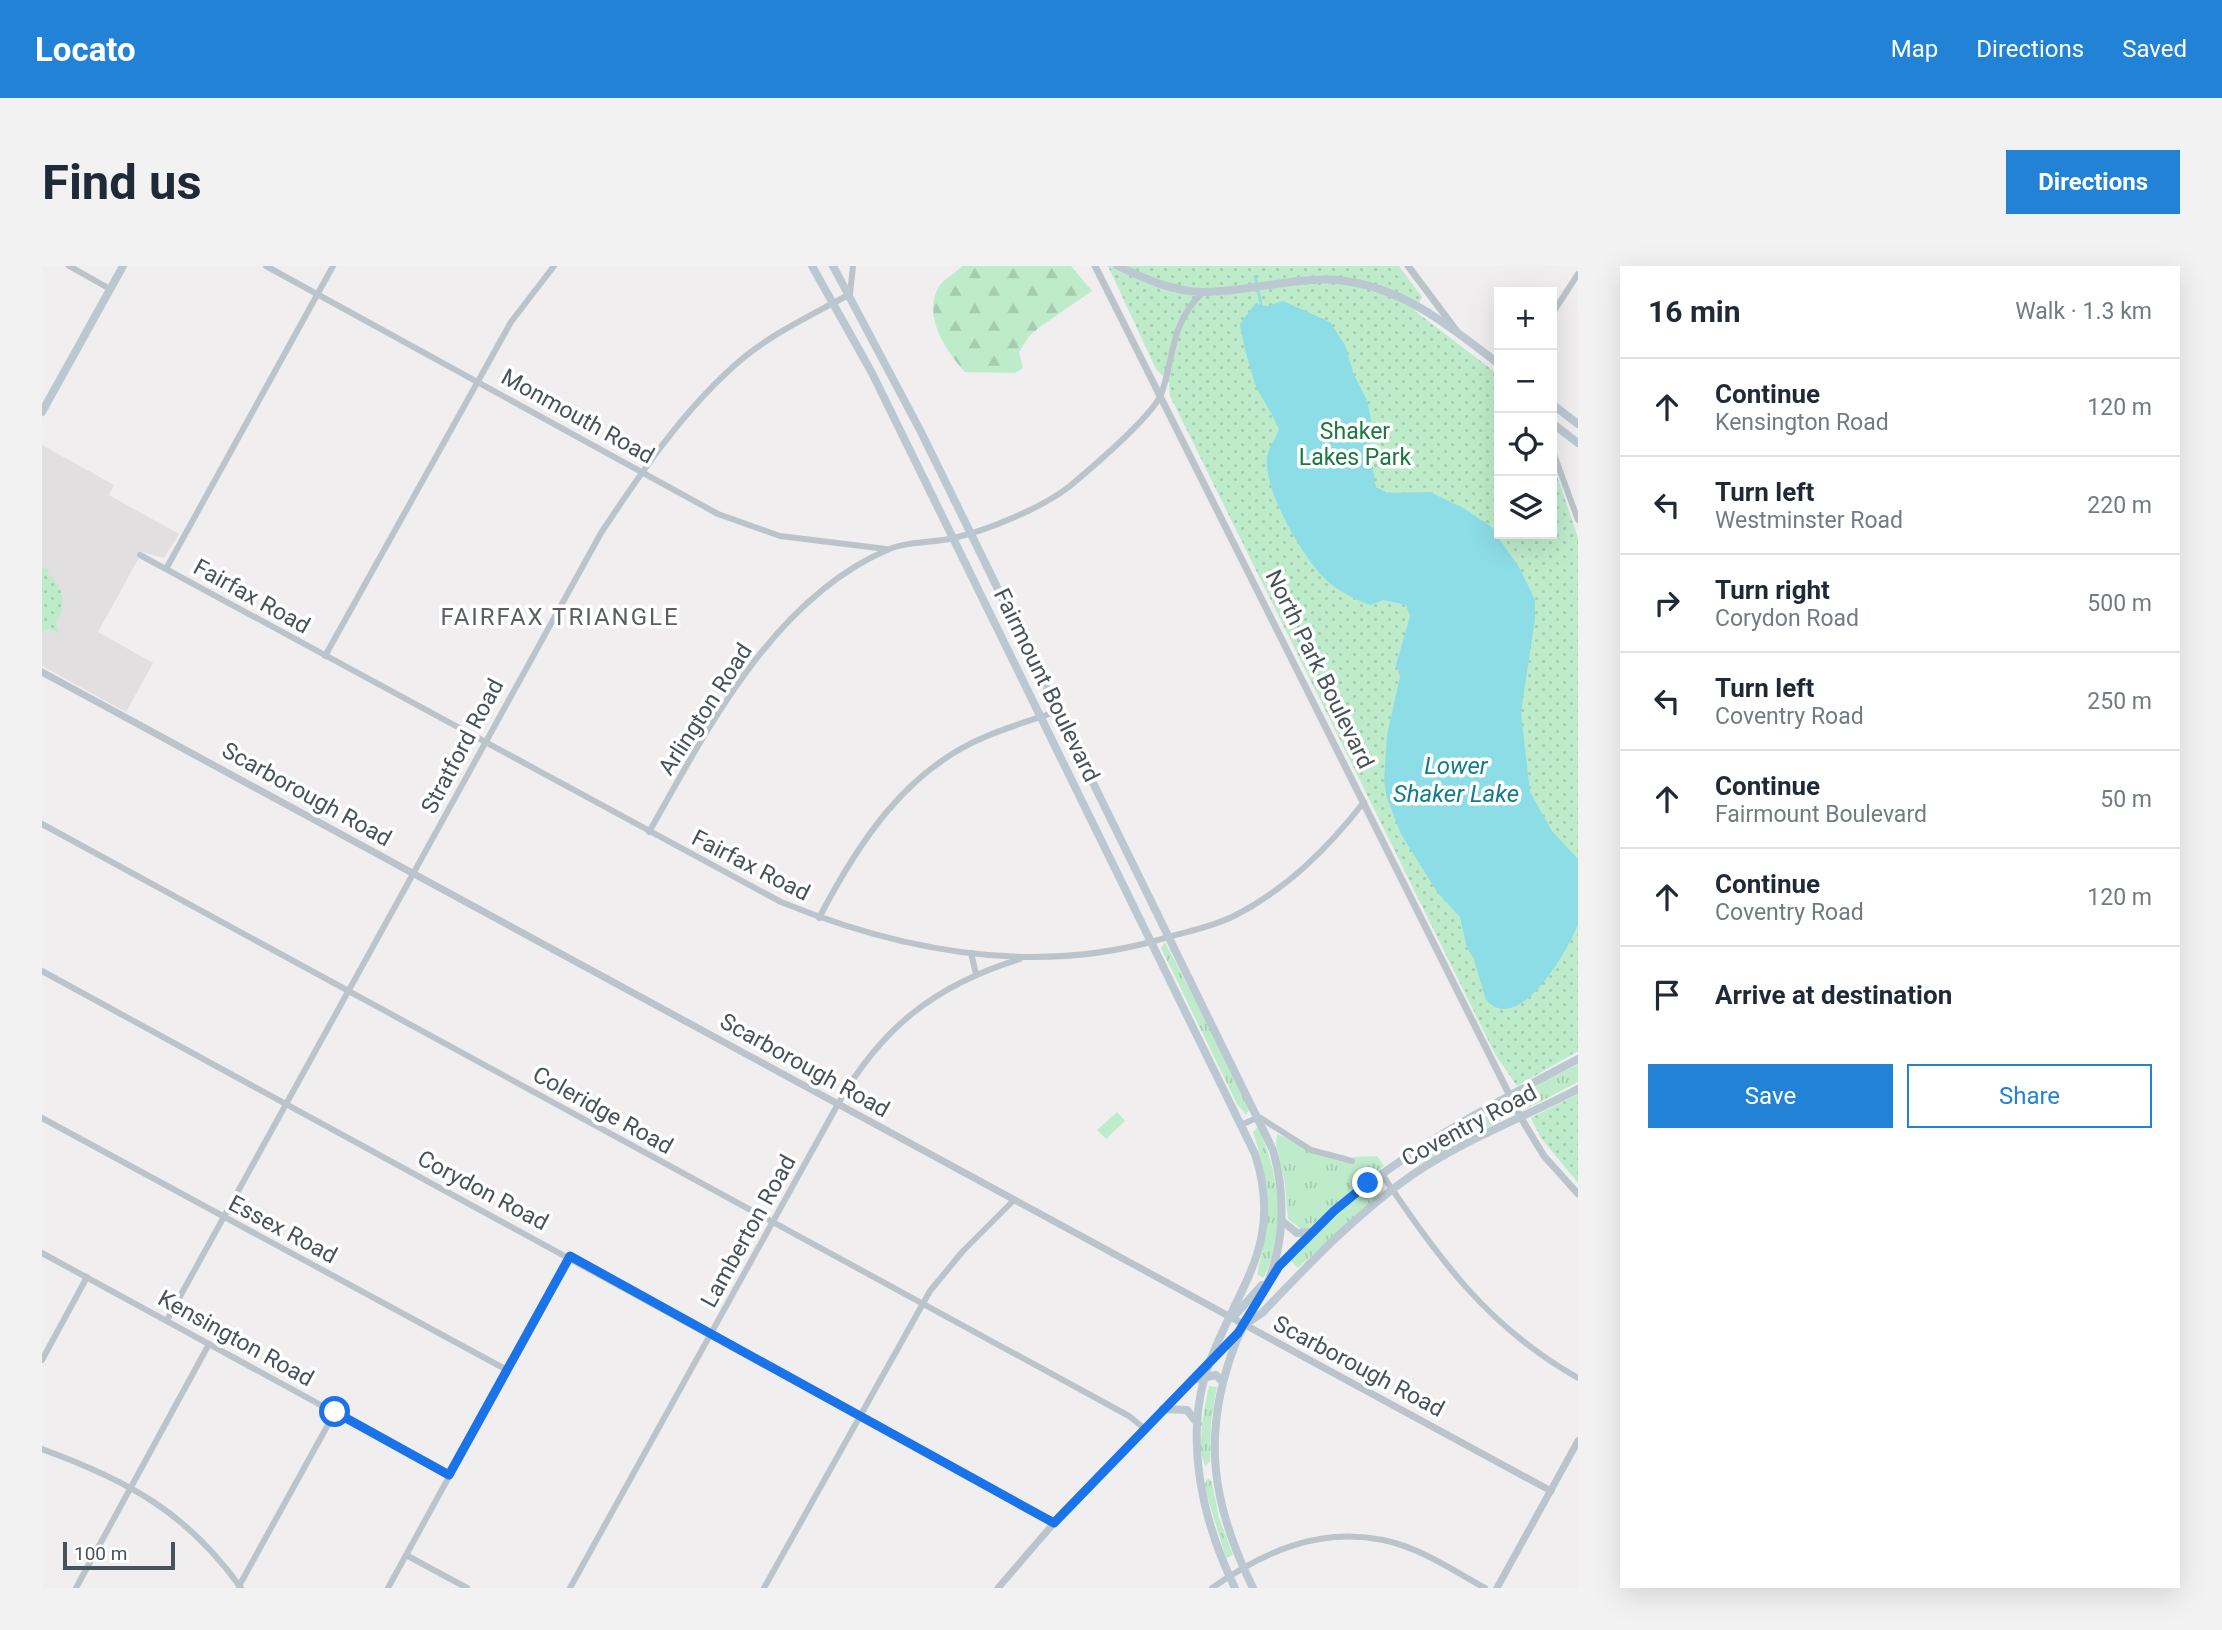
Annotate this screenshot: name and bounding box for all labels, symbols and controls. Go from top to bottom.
text: Locato [35,30,136,69]
text: Map [1891,35,1938,63]
text: Directions [1976,35,2084,63]
text: Saved [2122,35,2187,63]
button: Directions [2006,150,2180,214]
text: Find us [42,154,202,211]
map controls [1494,287,1557,539]
button: + [1494,287,1557,350]
text: 16 min [1648,294,1741,329]
text: Walk · 1.3 km [2015,298,2152,325]
button: − [1494,350,1557,413]
street label: Monmouth Road [497,363,659,470]
text: Continue [1715,379,1820,409]
icon: ahead [1648,388,1686,426]
text: 120 m [2087,394,2152,421]
text: Kensington Road [1715,409,1889,436]
button: locate [1494,413,1557,476]
park label: Shaker Lakes Park [1299,418,1412,471]
button: layers [1494,476,1557,539]
text: Turn left [1715,477,1814,507]
icon: left [1648,486,1686,524]
text: 220 m [2087,492,2152,519]
text: Westminster Road [1715,507,1903,534]
street label: Fairfax Road [189,553,315,639]
street label: North Park Boulevard [1260,565,1379,773]
text: Turn right [1715,575,1830,605]
street label: Fairmount Boulevard [988,584,1105,786]
icon: right [1648,584,1686,622]
text: 500 m [2087,590,2152,617]
district label: FAIRFAX TRIANGLE [440,603,680,631]
text: Corydon Road [1715,605,1859,632]
street label: Arlington Road [653,639,758,780]
text: Turn left [1715,673,1814,703]
street label: Stratford Road [416,674,509,818]
icon: left [1648,682,1686,720]
text: 250 m [2087,688,2152,715]
text: Coventry Road [1715,703,1864,730]
street label: Scarborough Road [217,737,396,852]
water label: Lower Shaker Lake [1393,752,1519,808]
text: Continue [1715,771,1820,801]
icon: ahead [1648,780,1686,818]
text: 50 m [2100,786,2152,813]
text: Fairmount Boulevard [1715,801,1927,828]
street label: Fairfax Road [687,824,814,907]
text: Continue [1715,869,1820,899]
icon: ahead [1648,878,1686,916]
text: 120 m [2087,884,2152,911]
text: Coventry Road [1715,899,1864,926]
icon: arrive [1648,976,1686,1014]
text: Arrive at destination [1715,980,1952,1010]
street label: Scarborough Road [715,1008,894,1123]
street label: Coleridge Road [528,1061,677,1160]
button: Save [1648,1064,1893,1128]
button: Share [1907,1064,2152,1128]
street label: Coventry Road [1397,1079,1541,1172]
street label: Corydon Road [413,1145,553,1236]
street label: Lamberton Road [695,1150,801,1312]
route end [1352,1167,1383,1198]
street label: Essex Road [224,1190,342,1269]
street label: Kensington Road [153,1285,318,1392]
street label: Scarborough Road [1269,1310,1449,1423]
route start [319,1396,350,1427]
scale bar [63,1539,175,1571]
text: 100 m [74,1542,127,1565]

